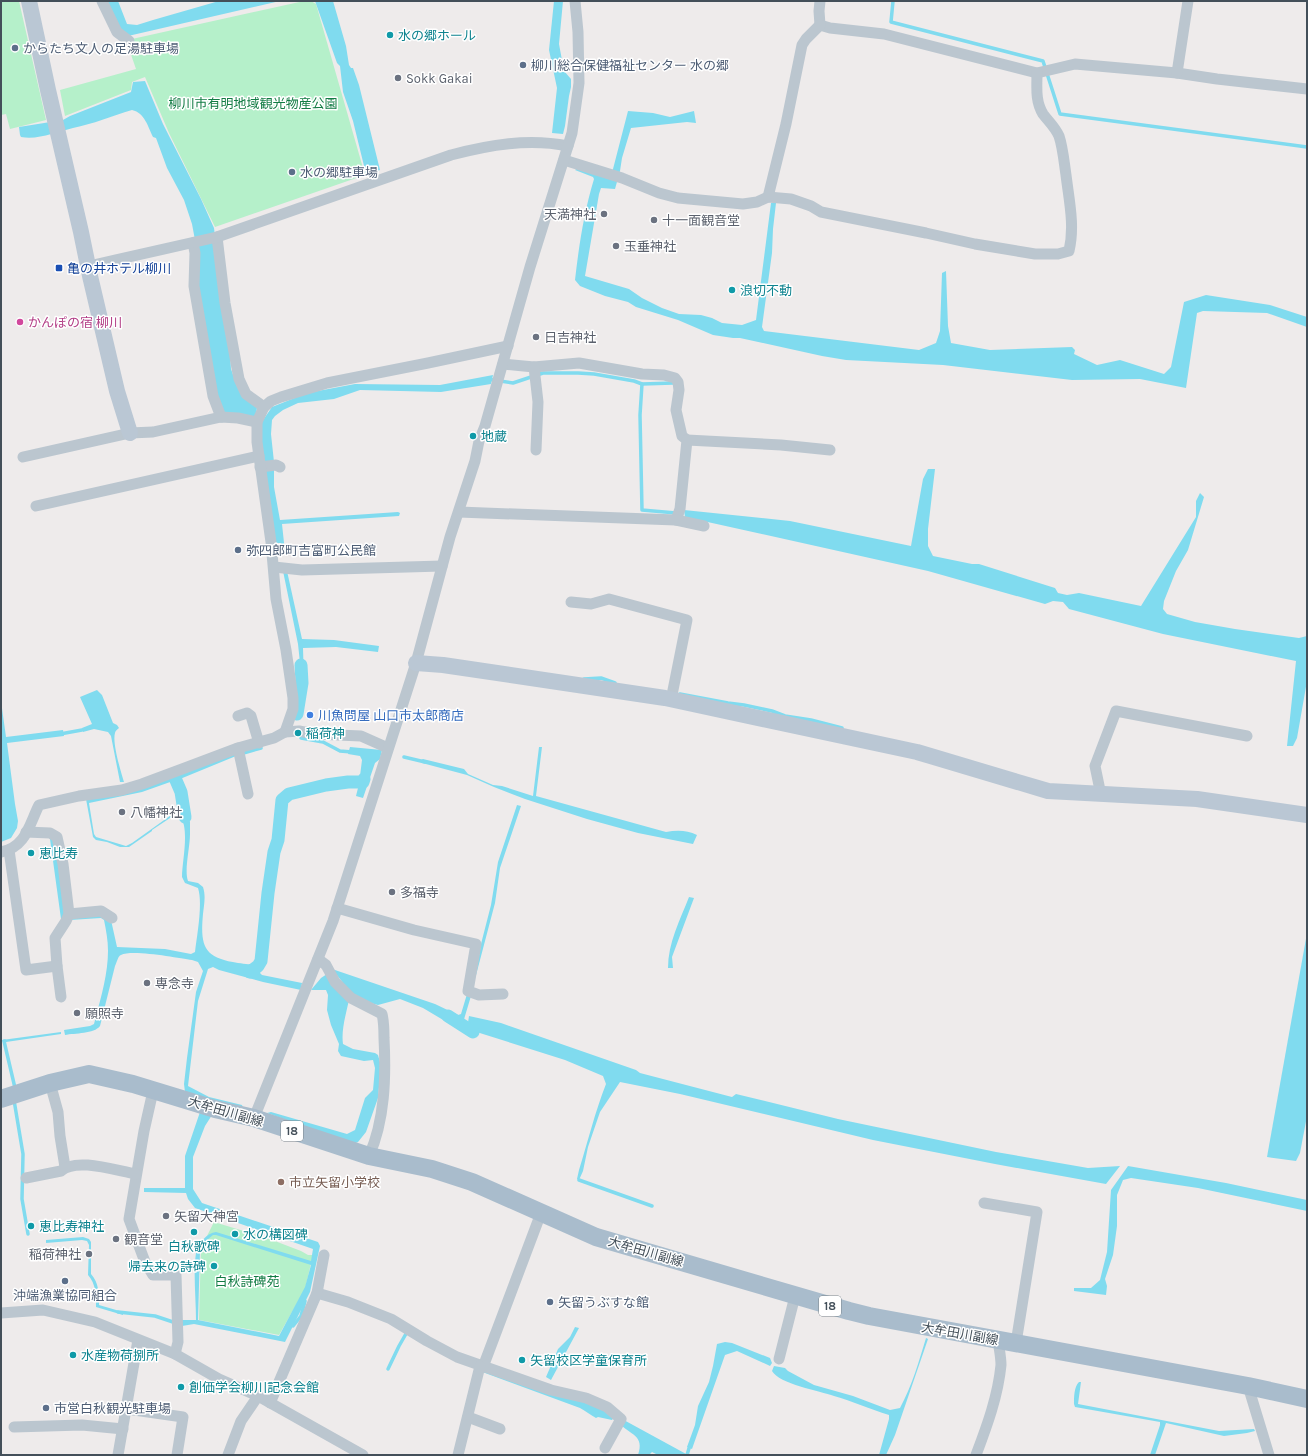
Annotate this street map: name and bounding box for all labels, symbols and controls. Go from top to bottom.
place label: 水の郷ホール [398,28,476,43]
marker: 水の郷ホール [385,30,395,40]
place label: からたち文人の足湯駐車場 [23,41,179,56]
marker: からたち文人の足湯駐車場 [10,43,20,53]
place label: 柳川総合保健福祉センター 水の郷 [531,58,729,73]
marker: 柳川総合保健福祉センター 水の郷 [518,60,528,70]
place label: Sokk Gakai [406,71,473,86]
marker: Sokk Gakai [393,73,403,83]
park label: 柳川市有明地域観光物産公園 [168,96,338,111]
place label: 水の郷駐車場 [300,165,378,180]
marker: 水の郷駐車場 [287,167,297,177]
place label: 天満神社 [544,207,596,222]
marker: 天満神社 [599,209,609,219]
place label: 十一面観音堂 [662,213,740,228]
marker: 十一面観音堂 [649,215,659,225]
place label: 玉垂神社 [624,239,676,254]
marker: 玉垂神社 [611,241,621,251]
place label: 亀の井ホテル柳川 [67,261,171,276]
marker: 亀の井ホテル柳川 [54,263,64,273]
place label: 浪切不動 [740,283,792,298]
marker: 浪切不動 [727,285,737,295]
place label: かんぽの宿 柳川 [28,315,122,330]
marker: かんぽの宿 柳川 [15,317,25,327]
place label: 日吉神社 [544,330,596,345]
marker: 日吉神社 [531,332,541,342]
place label: 地蔵 [481,429,507,444]
marker: 地蔵 [468,431,478,441]
place label: 弥四郎町吉富町公民館 [246,543,376,558]
marker: 弥四郎町吉富町公民館 [233,545,243,555]
place label: 川魚問屋 山口市太郎商店 [318,708,464,723]
marker: 川魚問屋 山口市太郎商店 [305,710,315,720]
place label: 稲荷神 [306,726,345,741]
marker: 稲荷神 [293,728,303,738]
place label: 八幡神社 [130,805,182,820]
marker: 八幡神社 [117,807,127,817]
place label: 恵比寿 [39,846,78,861]
marker: 恵比寿 [26,848,36,858]
place label: 多福寺 [400,885,439,900]
marker: 多福寺 [387,887,397,897]
place label: 専念寺 [155,976,194,991]
marker: 専念寺 [142,978,152,988]
place label: 願照寺 [85,1006,124,1021]
marker: 願照寺 [72,1008,82,1018]
street label: 大牟田川副線 [186,1094,265,1129]
road number: 18 [281,1121,303,1141]
place label: 市立矢留小学校 [289,1175,380,1190]
marker: 市立矢留小学校 [276,1177,286,1187]
place label: 矢留大神宮 [174,1209,239,1224]
marker: 矢留大神宮 [161,1211,171,1221]
place label: 恵比寿神社 [39,1219,104,1234]
marker: 恵比寿神社 [26,1221,36,1231]
marker: 白秋歌碑 [189,1227,199,1237]
place label: 水の構図碑 [243,1227,308,1242]
marker: 水の構図碑 [230,1229,240,1239]
place label: 観音堂 [124,1232,163,1247]
marker: 観音堂 [111,1234,121,1244]
street label: 大牟田川副線 [606,1234,685,1269]
place label: 白秋歌碑 [168,1239,220,1254]
place label: 稲荷神社 [29,1247,81,1262]
marker: 稲荷神社 [84,1249,94,1259]
place label: 帰去来の詩碑 [128,1259,206,1274]
marker: 帰去来の詩碑 [209,1261,219,1271]
park label: 白秋詩碑苑 [214,1274,280,1289]
marker: 沖端漁業協同組合 [60,1276,70,1286]
place label: 沖端漁業協同組合 [13,1288,117,1303]
place label: 矢留うぶすな館 [558,1295,649,1310]
road number: 18 [819,1296,841,1316]
marker: 矢留うぶすな館 [545,1297,555,1307]
street label: 大牟田川副線 [920,1319,1000,1348]
place label: 水産物荷捌所 [81,1348,159,1363]
marker: 水産物荷捌所 [68,1350,78,1360]
place label: 矢留校区学童保育所 [530,1353,647,1368]
marker: 矢留校区学童保育所 [517,1355,527,1365]
place label: 創価学会柳川記念会館 [189,1380,319,1395]
marker: 創価学会柳川記念会館 [176,1382,186,1392]
place label: 市営白秋観光駐車場 [54,1401,171,1416]
marker: 市営白秋観光駐車場 [41,1403,51,1413]

